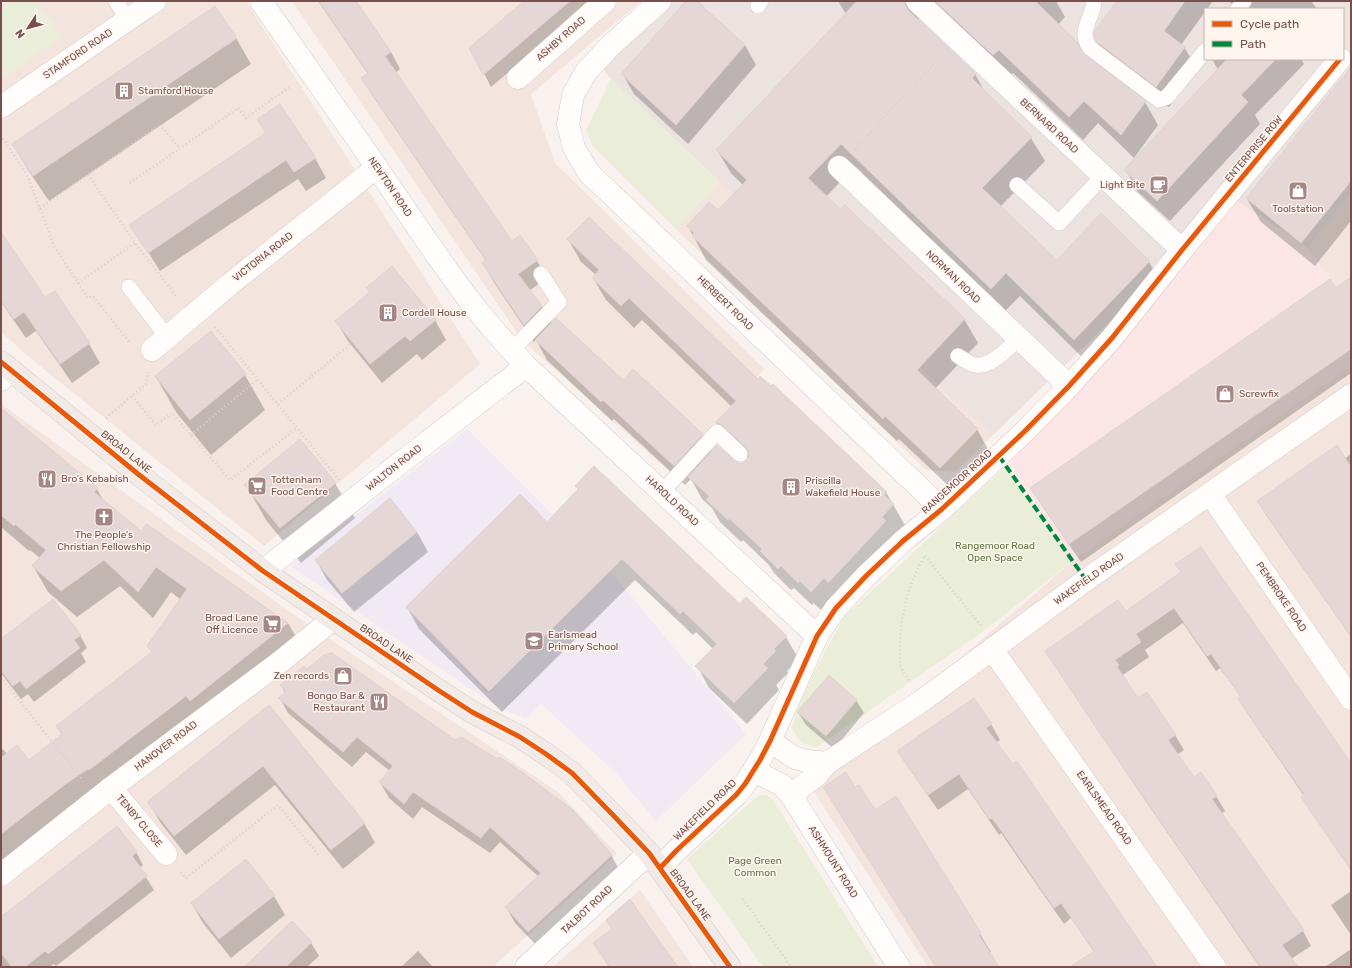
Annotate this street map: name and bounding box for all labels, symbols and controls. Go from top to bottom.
north arrow [8,8,48,48]
legend [1204,8,1344,60]
street label: ASHBY ROAD [534,14,588,64]
text: Cycle path [1240,17,1299,31]
text: N [13,26,28,41]
street label: STAMFORD ROAD [41,26,115,82]
text: Path [1240,37,1266,51]
building icon: Stamford House [113,80,135,102]
place label: Stamford House [138,85,214,97]
street label: BERNARD ROAD [1017,96,1081,156]
street label: ENTERPRISE ROW [1223,113,1285,185]
street label: NEWTON ROAD [366,155,414,219]
cafe icon: Light Bite [1148,174,1170,196]
place label: Light Bite [1100,179,1145,191]
shop icon: Toolstation [1287,180,1309,202]
place label: Toolstation [1272,203,1324,215]
street label: VICTORIA ROAD [230,230,296,284]
street label: NORMAN ROAD [923,248,983,306]
street label: HERBERT ROAD [694,273,756,333]
building icon: Cordell House [377,302,399,324]
place label: Cordell House [402,307,467,319]
shop icon: Screwfix [1214,383,1236,405]
place label: Screwfix [1239,388,1279,400]
street label: BROAD LANE [98,428,154,476]
street label: WALTON ROAD [364,442,424,493]
street label: RANGEMOOR ROAD [919,447,995,517]
restaurant icon: Bro's Kebabish [36,468,58,490]
place label: Bro's Kebabish [61,473,129,485]
street label: HAROLD ROAD [643,473,701,529]
place label: Tottenham Food Centre [271,474,328,498]
supermarket icon: Tottenham Food Centre [246,475,268,497]
place label: Priscilla Wakefield House [805,475,881,499]
building icon: Priscilla Wakefield House [780,476,802,498]
church icon: The People's Christian Fellowship [93,506,115,528]
place label: The People's Christian Fellowship [57,529,151,553]
park label: Rangemoor Road Open Space [955,540,1035,564]
street label: WAKEFIELD ROAD [1052,550,1126,608]
street label: PEMBROKE ROAD [1253,560,1309,634]
place label: Broad Lane Off Licence [205,612,258,636]
supermarket icon: Broad Lane Off Licence [261,613,283,635]
street label: BROAD LANE [357,622,415,666]
place label: Earlsmead Primary School [548,629,618,653]
school or university icon: Earlsmead Primary School [523,630,545,652]
shop icon: Zen records [332,665,354,687]
place label: Zen records [274,670,329,682]
place label: Bongo Bar & Restaurant [307,690,365,714]
restaurant icon: Bongo Bar & Restaurant [368,691,390,713]
street label: HANOVER ROAD [132,718,200,774]
street label: EARLSMEAD ROAD [1074,769,1134,848]
street label: WAKEFIELD ROAD [671,777,739,843]
street label: TENBY CLOSE [113,792,165,850]
street label: ASHMOUNT ROAD [806,823,860,901]
park label: Page Green Common [728,855,782,879]
street label: BROAD LANE [667,867,713,923]
street label: TALBOT ROAD [559,883,615,937]

